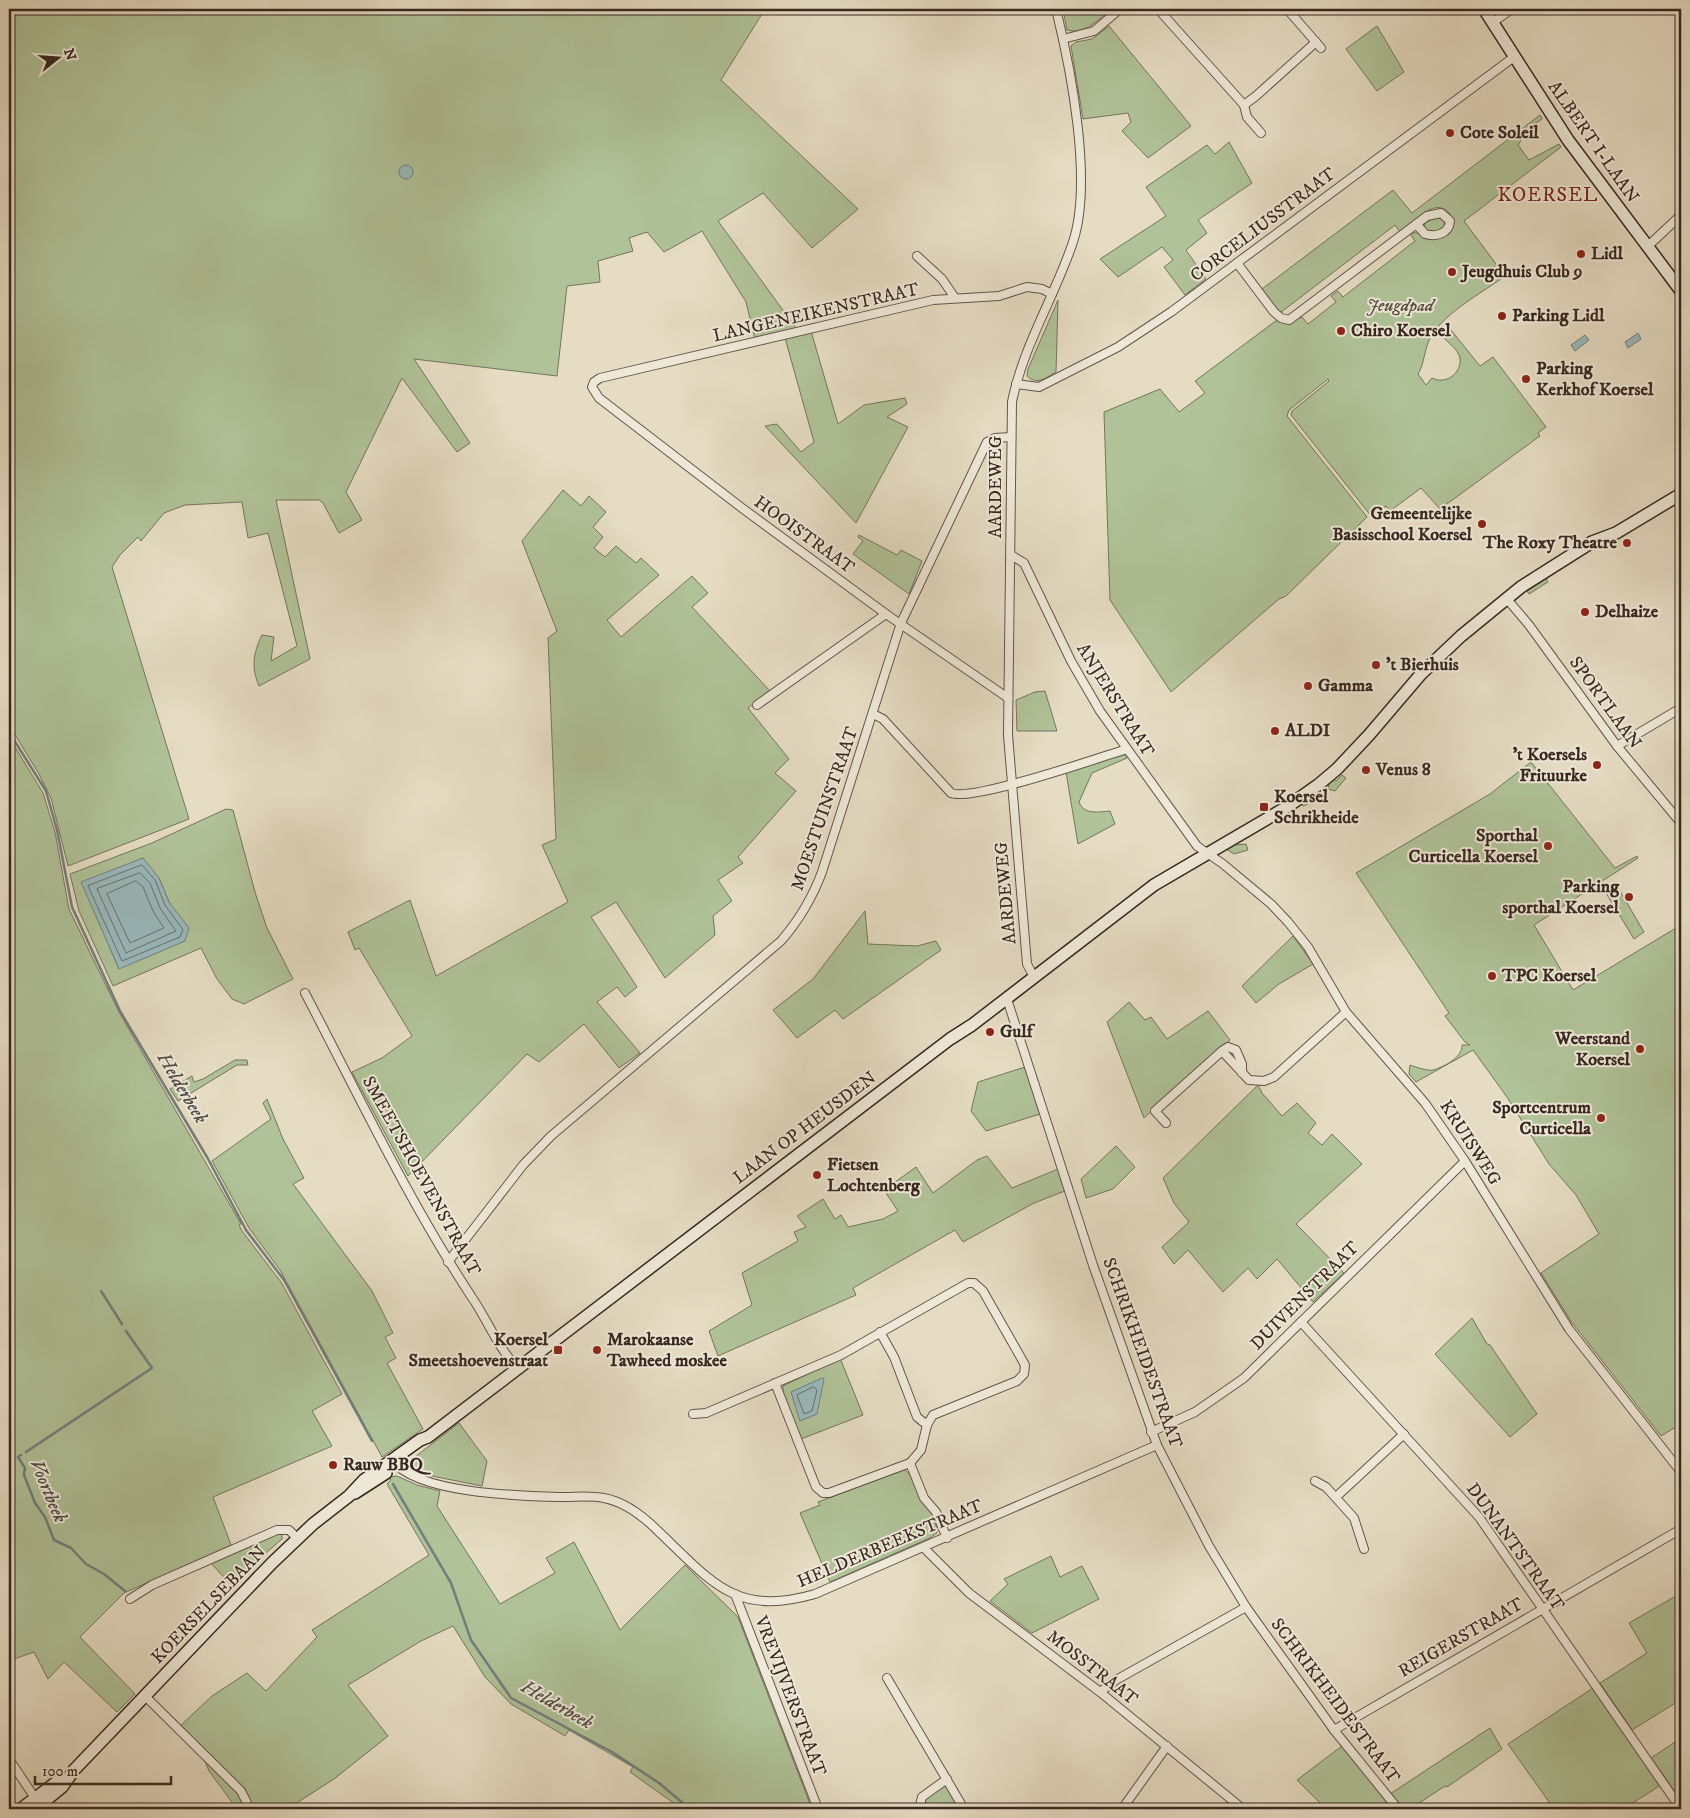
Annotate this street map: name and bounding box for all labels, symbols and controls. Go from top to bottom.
north arrow [32,32,82,82]
text: N [59,46,80,63]
street label: ALBERT I-LAAN [1543,77,1643,207]
place label: Cote Soleil [1460,122,1539,144]
marker: Cote Soleil [1444,127,1456,139]
street label: CORCELIUSSTRAAT [1186,163,1340,287]
district label: KOERSEL [1497,183,1599,208]
place label: Lidl [1591,243,1624,265]
marker: Lidl [1575,248,1587,260]
place label: Jeugdhuis Club 9 [1460,261,1583,283]
marker: Jeugdhuis Club 9 [1446,266,1458,278]
street label: LANGENEIKENSTRAAT [711,279,921,347]
park label: Jeugdpad [1366,295,1436,317]
place label: Parking Lidl [1512,305,1605,327]
marker: Parking Lidl [1496,310,1508,322]
place label: Chiro Koersel [1351,320,1451,342]
marker: Chiro Koersel [1335,325,1347,337]
place label: Parking Kerkhof Koersel [1536,358,1654,401]
marker: Parking Kerkhof Koersel [1520,373,1532,385]
street label: AARDEWEG [985,435,1007,538]
street label: HOOISTRAAT [749,491,859,579]
place label: Gemeentelijke Basisschool Koersel [1332,503,1473,546]
marker: Gemeentelijke Basisschool Koersel [1476,518,1488,530]
place label: The Roxy Theatre [1482,532,1618,554]
marker: The Roxy Theatre [1621,537,1633,549]
place label: Delhaize [1595,601,1659,623]
marker: Delhaize [1579,606,1591,618]
street label: ANJERSTRAAT [1071,639,1159,761]
street label: SPORTLAAN [1564,652,1646,754]
place label: 't Bierhuis [1386,654,1459,676]
marker: 't Bierhuis [1370,659,1382,671]
place label: Gamma [1318,675,1373,697]
marker: Gamma [1302,680,1314,692]
place label: ALDI [1284,720,1331,742]
street label: MOESTUINSTRAAT [787,724,863,894]
marker: ALDI [1269,725,1281,737]
place label: 't Koersels Frituurke [1513,744,1588,787]
place label: Venus 8 [1375,759,1431,781]
marker: 't Koersels Frituurke [1591,759,1603,771]
marker: Venus 8 [1360,764,1372,776]
place label: Koersel Schrikheide [1274,786,1359,829]
marker: Koersel Schrikheide [1258,801,1270,813]
place label: Sporthal Curticella Koersel [1408,825,1539,868]
marker: Sporthal Curticella Koersel [1542,840,1554,852]
street label: AARDEWEG [991,841,1021,945]
place label: Parking sporthal Koersel [1502,876,1620,919]
marker: Parking sporthal Koersel [1623,891,1635,903]
place label: TPC Koersel [1501,965,1597,987]
marker: TPC Koersel [1486,970,1498,982]
place label: Gulf [1000,1021,1036,1043]
marker: Gulf [984,1026,996,1038]
place label: Weerstand Koersel [1554,1028,1631,1071]
marker: Weerstand Koersel [1634,1043,1646,1055]
water label: Helderbeek [151,1047,212,1128]
street label: LAAN OP HEUSDEN [729,1067,881,1189]
street label: SMEETSHOEVENSTRAAT [357,1072,485,1280]
street label: KRUISWEG [1434,1096,1506,1190]
place label: Sportcentrum Curticella [1492,1097,1591,1140]
marker: Sportcentrum Curticella [1595,1112,1607,1124]
place label: Fietsen Lochtenberg [827,1154,921,1197]
marker: Fietsen Lochtenberg [811,1169,823,1181]
street label: DUIVENSTRAAT [1246,1237,1364,1355]
street label: SCHRIKHEIDESTRAAT [1097,1255,1187,1451]
place label: Koersel Smeetshoevenstraat [409,1329,549,1372]
place label: Marokaanse Tawheed moskee [606,1329,727,1372]
marker: Koersel Smeetshoevenstraat [552,1344,564,1356]
marker: Marokaanse Tawheed moskee [591,1344,603,1356]
place label: Rauw BBQ [343,1454,431,1476]
water label: Voortbeek [24,1456,72,1526]
marker: Rauw BBQ [327,1459,339,1471]
street label: DUNANTSTRAAT [1461,1479,1569,1615]
street label: HELDERBEEKSTRAAT [794,1495,986,1593]
street label: KOERSELSEBAAN [147,1541,271,1669]
street label: REIGERSTRAAT [1395,1593,1528,1683]
street label: VREVIJVERSTRAAT [749,1612,831,1779]
street label: SCHRIKHEIDESTRAAT [1266,1614,1404,1788]
street label: MOSSTRAAT [1042,1626,1142,1711]
water label: Helderbeek [516,1675,597,1735]
scale bar [35,1753,171,1785]
text: 100 m [42,1762,78,1781]

